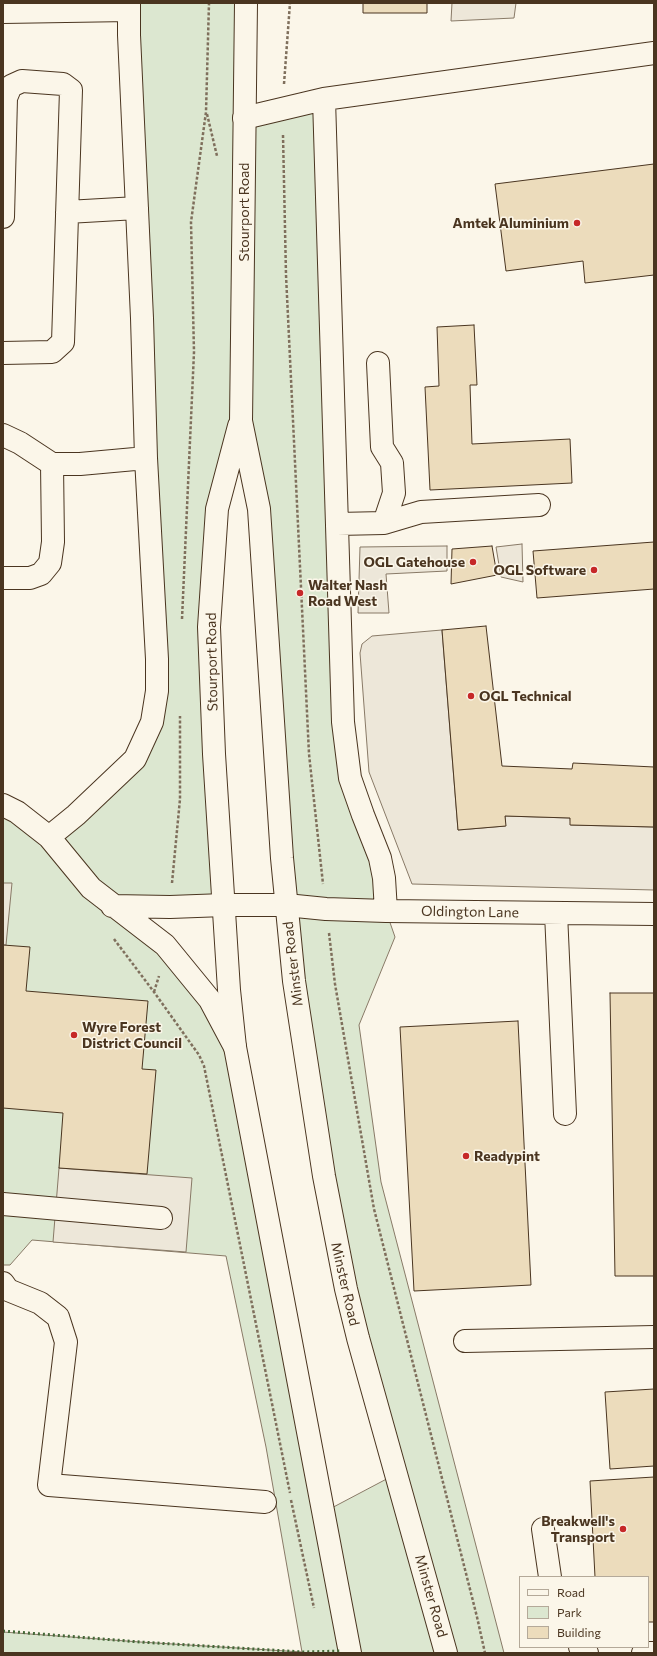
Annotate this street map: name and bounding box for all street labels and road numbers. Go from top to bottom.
street label: Stourport Road [236,163,252,261]
street label: Stourport Road [203,612,221,712]
street label: Oldington Lane [421,903,519,921]
street label: Minster Road [279,921,307,1007]
street label: Minster Road [327,1241,363,1327]
street label: Minster Road [411,1553,451,1639]

